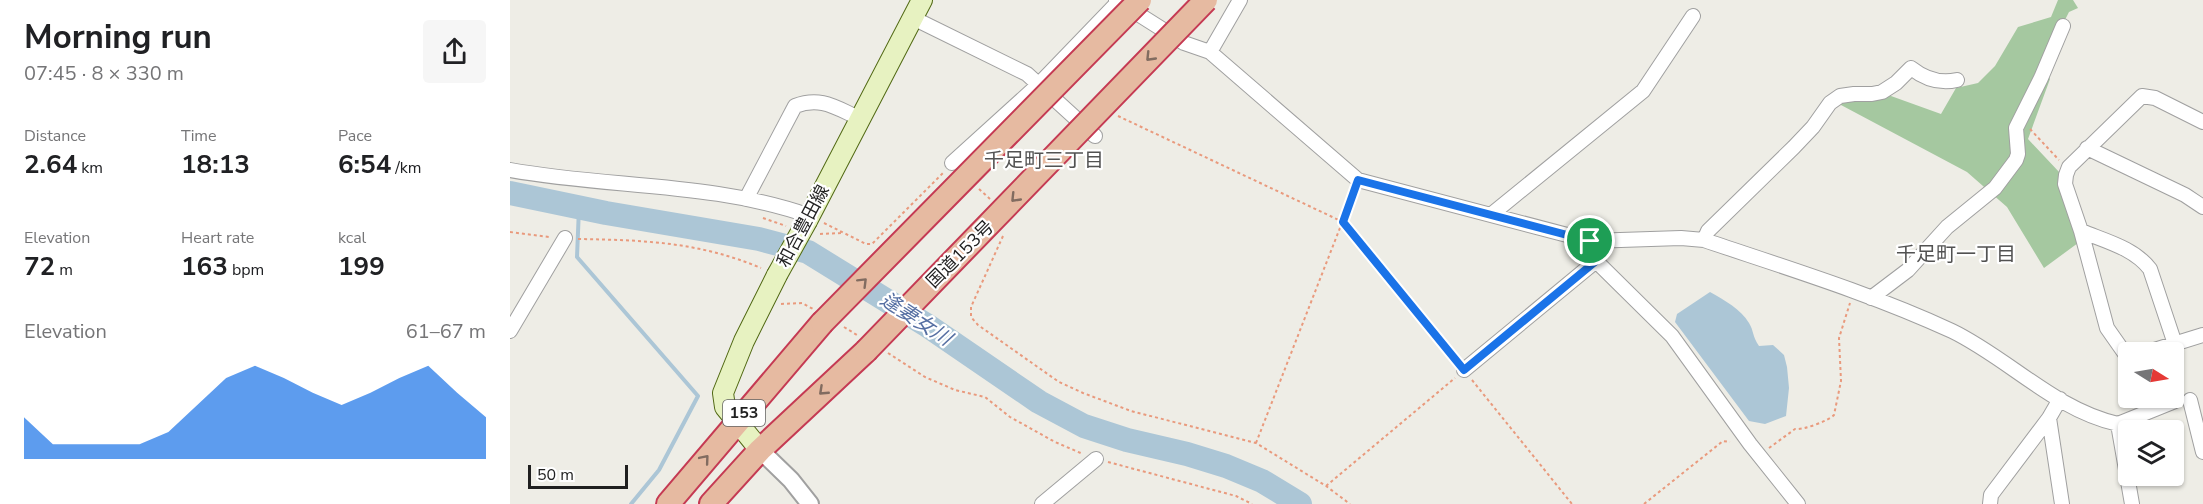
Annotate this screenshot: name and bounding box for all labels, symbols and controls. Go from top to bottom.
text: Morning run [24,15,212,60]
button: share [423,20,486,83]
one-way arrow [1147,50,1158,61]
text: 07:45 · 8 × 330 m [24,60,184,87]
text: Distance [24,125,86,147]
text: Time [181,125,217,147]
text: Pace [338,125,372,147]
text: 2.64 [24,147,77,182]
text: 18:13 [181,147,250,182]
text: 6:54 [338,147,391,182]
district label: 千足町三丁目 [984,147,1104,174]
text: km [77,157,103,179]
text: /km [391,157,422,179]
street label: 和合豊田線 [771,181,835,271]
one-way arrow [1011,191,1022,201]
street label: 国道153号 [921,215,999,293]
pin [1564,215,1615,266]
icon: arrive [1573,224,1606,257]
text: Elevation [24,227,90,249]
text: Heart rate [181,227,254,249]
text: kcal [338,227,366,249]
district label: 千足町一丁目 [1896,241,2016,268]
text: 72 [24,249,55,284]
text: 163 [181,249,228,284]
text: 199 [338,249,385,284]
text: m [55,259,73,281]
text: bpm [228,259,264,281]
one-way arrow [855,278,866,289]
water label: 逢妻女川 [875,286,959,353]
text: Elevation [24,318,107,345]
text: 61–67 m [406,318,486,345]
north arrow [2118,342,2184,408]
map controls [2118,342,2184,486]
one-way arrow [819,384,830,395]
road number: 153 [723,400,765,426]
button: layers [2118,420,2184,486]
one-way arrow [698,455,709,466]
scale bar [528,462,628,490]
text: 50 m [537,464,574,486]

